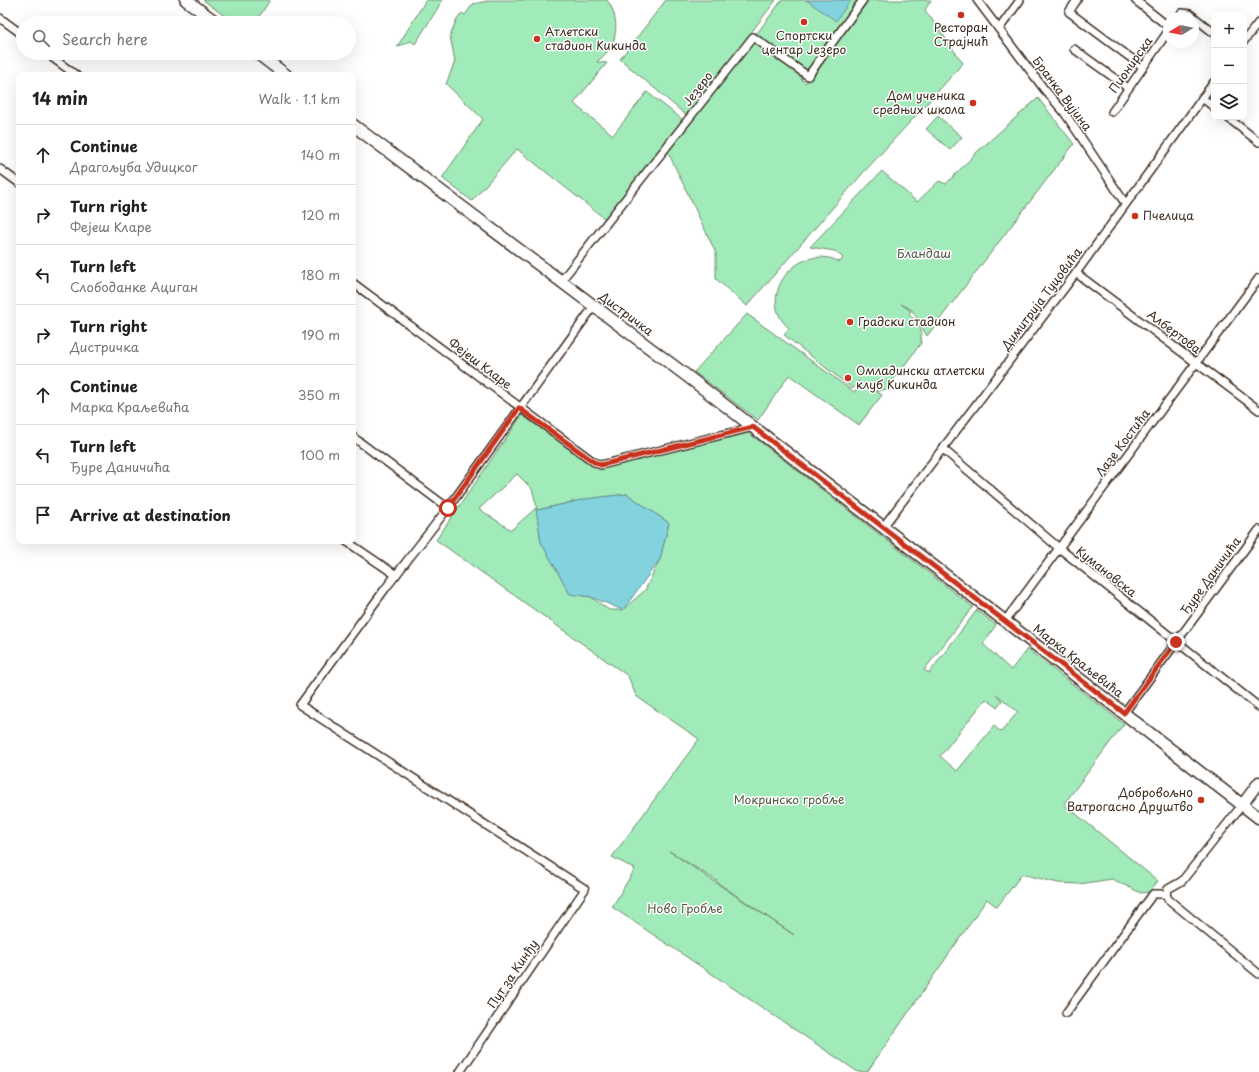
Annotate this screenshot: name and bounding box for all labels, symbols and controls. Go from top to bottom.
marker: Ресторан Страјнић [956,10,966,20]
north arrow [1163,12,1199,48]
map controls [1211,12,1247,120]
button: + [1211,12,1247,48]
search box [16,16,356,60]
marker: Спортски центар Језеро [799,17,809,27]
place label: Ресторан Страјнић [934,18,988,50]
place label: Атлетски стадион Кикинда [545,22,647,54]
place label: Спортски центар Језеро [762,26,847,58]
icon: search [30,27,52,49]
text: Search here [62,27,148,50]
street label: Пионирска [1104,32,1157,96]
marker: Атлетски стадион Кикинда [532,34,542,44]
button: − [1211,48,1247,84]
street label: Бранка Вујина [1029,52,1097,135]
street label: Језеро [678,67,717,110]
button: layers [1211,84,1247,120]
text: 14 min [32,85,88,111]
place label: Дом ученика средњих школа [873,86,966,118]
text: Walk · 1.1 km [259,89,340,108]
marker: Дом ученика средњих школа [968,98,978,108]
text: Continue [70,134,138,157]
icon: ahead [32,144,54,166]
text: 140 m [301,145,340,164]
text: Драгољуба Удицког [70,157,197,176]
text: Turn right [70,194,147,217]
icon: right [32,204,54,226]
text: 120 m [301,205,340,224]
place label: Пчелица [1143,206,1194,224]
marker: Пчелица [1130,211,1140,221]
text: Фејеш Кларе [70,217,152,236]
street label: Димитрија Туцовића [996,243,1086,354]
park label: Бландаш [897,244,951,262]
text: Turn left [70,254,136,277]
icon: left [32,264,54,286]
text: 180 m [301,265,340,284]
text: Слободанке Ациган [70,277,198,296]
street label: Дистричка [595,286,658,340]
street label: Албертова [1144,305,1206,358]
place label: Градски стадион [858,312,955,330]
text: Turn right [70,314,147,337]
marker: Градски стадион [845,317,855,327]
icon: right [32,324,54,346]
text: 190 m [301,325,340,344]
street label: Фејеш Кларе [445,333,516,393]
text: Дистричка [70,337,139,356]
place label: Омладински атлетски клуб Кикинда [856,361,985,393]
marker: Омладински атлетски клуб Кикинда [843,373,853,383]
text: Continue [70,374,138,397]
icon: ahead [32,384,54,406]
text: 350 m [298,385,340,404]
text: Марка Краљевића [70,397,189,416]
street label: Лазе Костића [1091,404,1154,480]
text: Turn left [70,434,136,457]
icon: left [32,444,54,466]
text: 100 m [300,445,340,464]
text: Ђуре Даничића [70,457,170,476]
route start [439,499,457,517]
text: Arrive at destination [70,503,231,526]
icon: arrive [32,504,54,526]
street label: Ђуре Даничића [1176,532,1245,618]
street label: Кумановска [1072,542,1141,601]
street label: Марка Краљевића [1030,619,1128,701]
route end [1167,633,1185,651]
place label: Добровољно Ватрогасно Друштво [1067,783,1193,815]
park label: Мокринско гробље [734,790,844,808]
marker: Добровољно Ватрогасно Друштво [1196,795,1206,805]
park label: Ново Гробље [647,899,723,917]
street label: Пут за Кинђу [482,935,542,1012]

